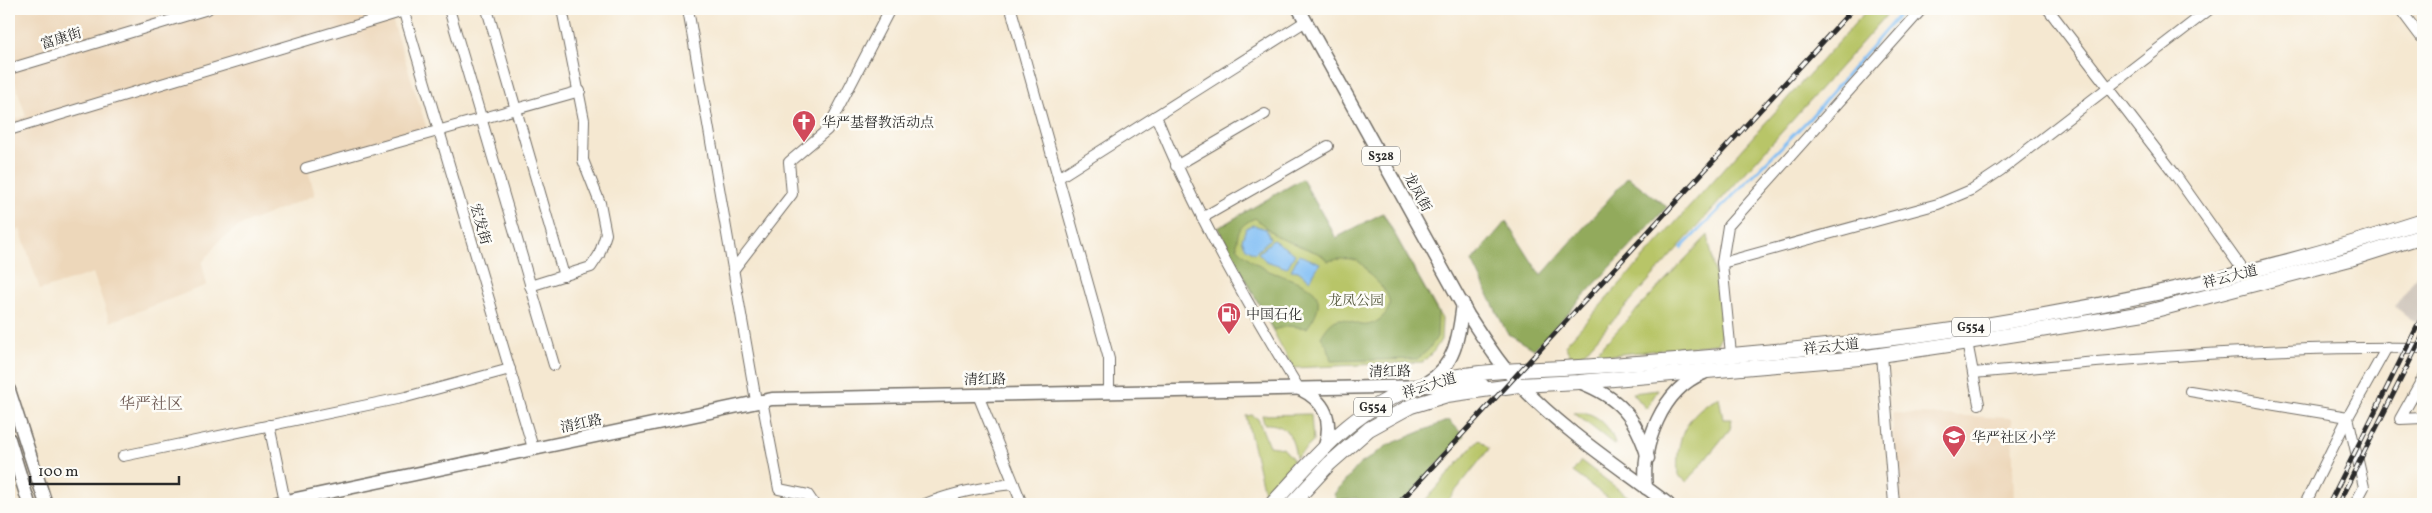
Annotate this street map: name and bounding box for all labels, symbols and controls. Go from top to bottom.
street label: 富康街 [39,24,84,55]
church icon: 华严基督教活动点 [791,109,817,143]
place label: 华严基督教活动点 [822,114,934,133]
road number: S328 [1362,146,1400,166]
street label: 龙凤街 [1398,170,1435,216]
street label: 宏发街 [465,202,494,247]
street label: 祥云大道 [2201,261,2260,293]
park label: 龙凤公园 [1328,292,1384,311]
fuel station icon: 中国石化 [1216,301,1242,335]
place label: 中国石化 [1246,306,1302,325]
road number: G554 [1952,318,1990,337]
street label: 祥云大道 [1802,335,1860,360]
street label: 清红路 [1369,363,1411,382]
street label: 祥云大道 [1400,369,1459,404]
street label: 清红路 [964,371,1006,390]
district label: 华严社区 [119,394,183,416]
road number: G554 [1354,398,1392,417]
street label: 清红路 [559,411,604,438]
school or university icon: 华严社区小学 [1941,424,1967,458]
place label: 华严社区小学 [1972,429,2056,448]
scale bar [30,453,179,485]
text: 100 m [38,462,78,483]

